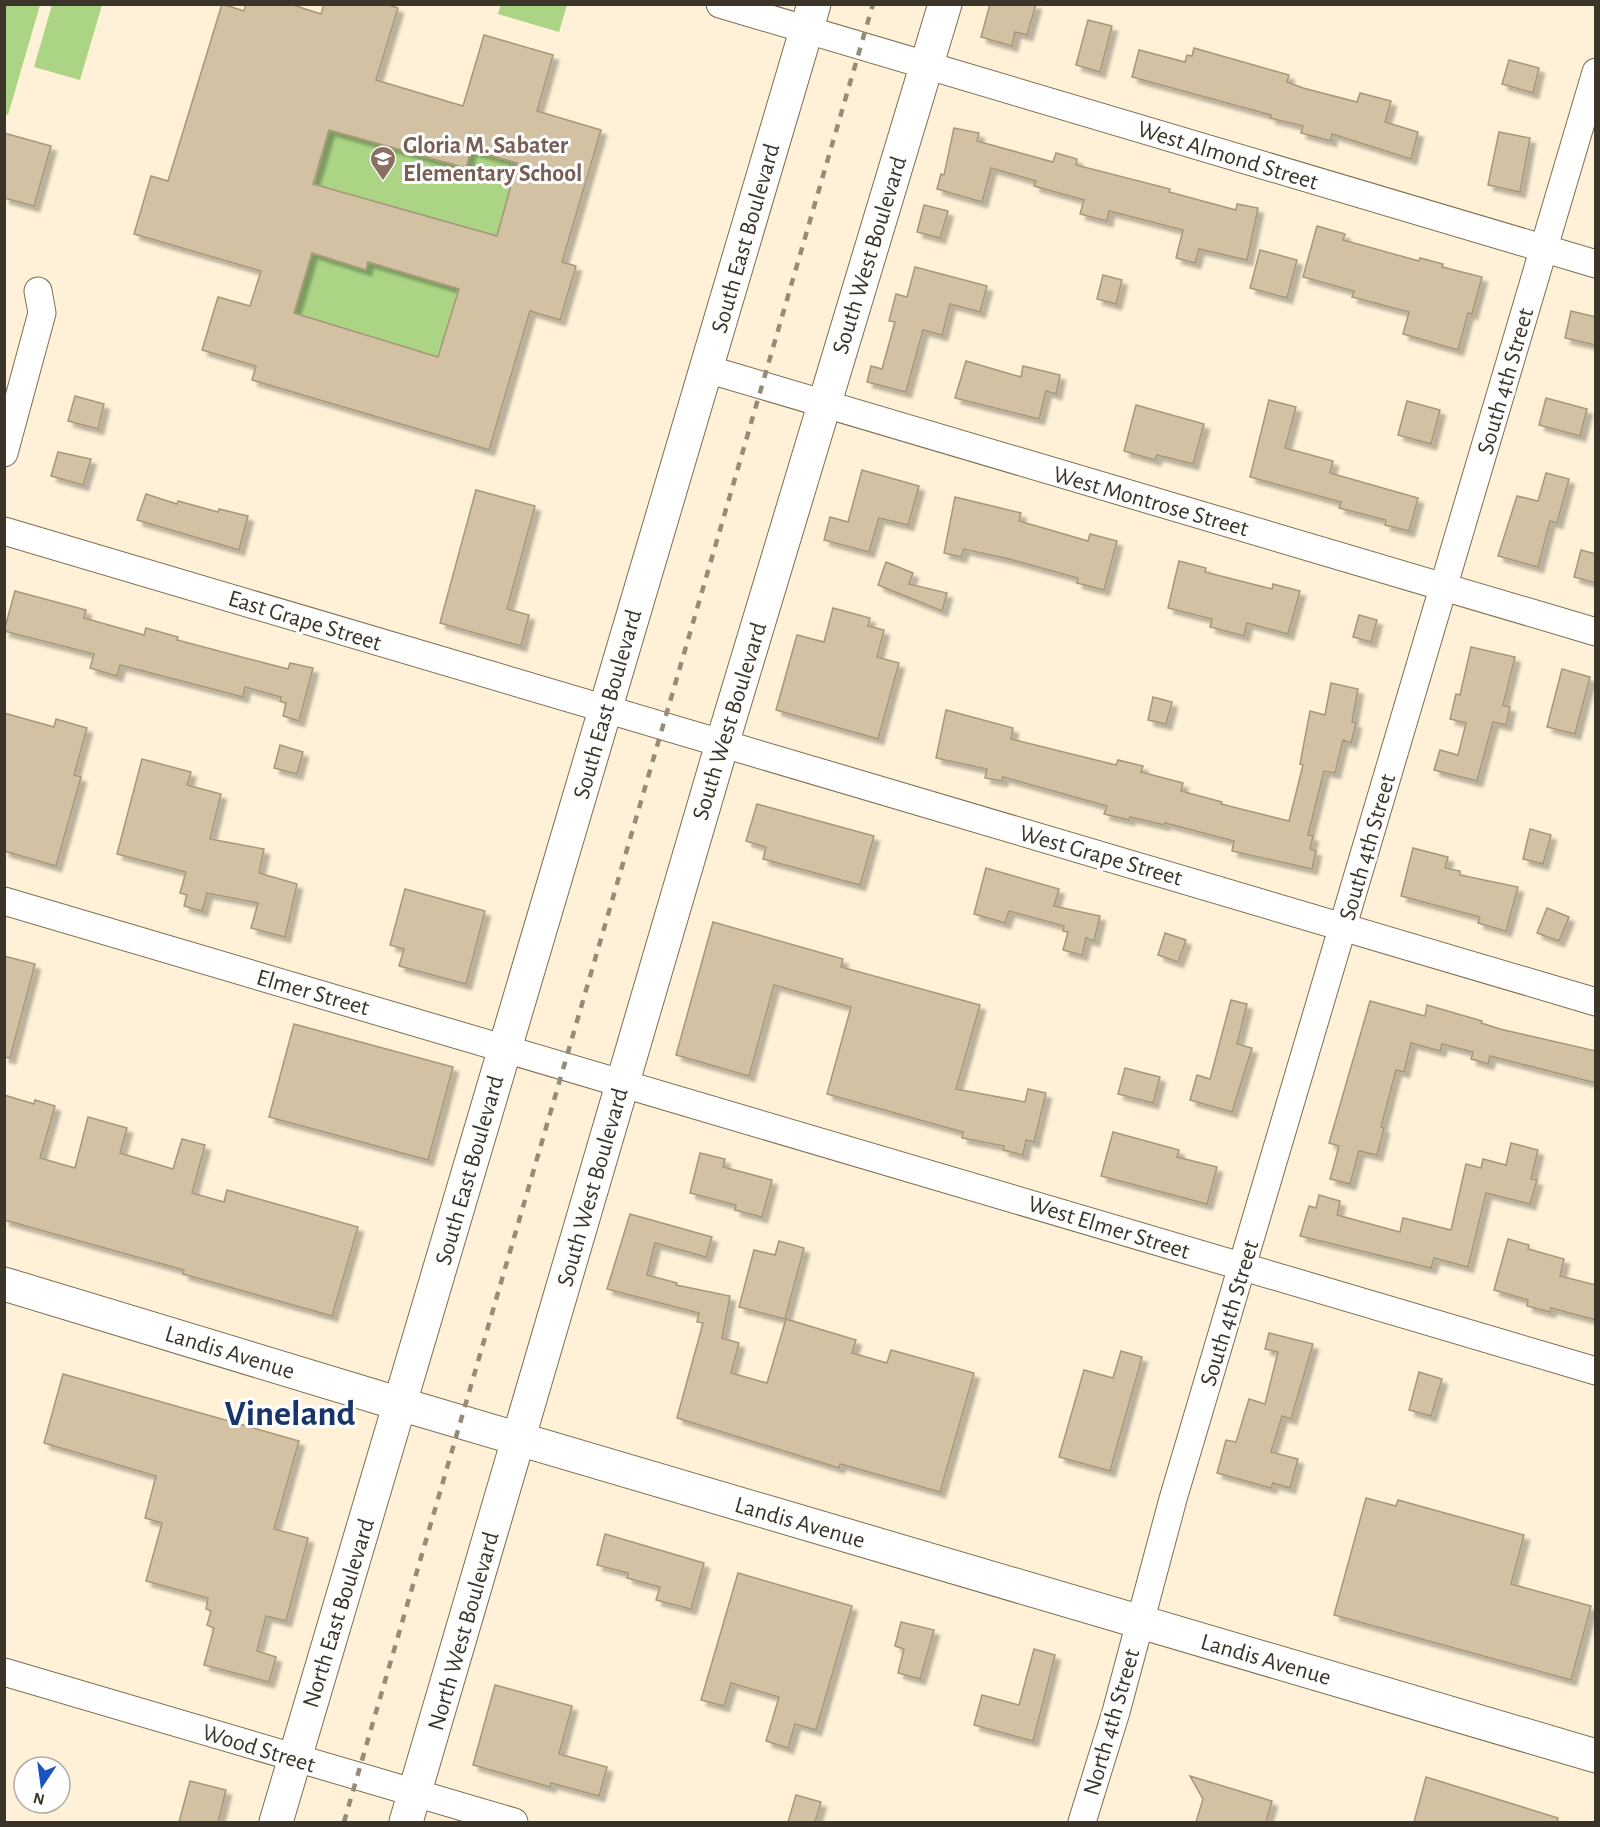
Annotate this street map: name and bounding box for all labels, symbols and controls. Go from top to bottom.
street label: West Almond Street [1134,117,1321,195]
place label: Gloria M. Sabater Elementary School [403,134,582,186]
street label: South East Boulevard [707,141,785,336]
school or university icon: Gloria M. Sabater Elementary School [368,144,398,182]
street label: South West Boulevard [828,154,911,357]
street label: South 4th Street [1474,305,1538,457]
street label: West Montrose Street [1050,463,1251,541]
street label: East Grape Street [225,586,385,656]
street label: South East Boulevard [569,607,647,802]
street label: South West Boulevard [688,620,771,823]
street label: South 4th Street [1336,771,1400,923]
street label: West Grape Street [1017,821,1185,891]
street label: Elmer Street [254,965,372,1021]
street label: South East Boulevard [431,1073,509,1268]
street label: South West Boulevard [553,1085,633,1289]
street label: West Elmer Street [1025,1192,1193,1264]
street label: South 4th Street [1196,1237,1264,1389]
street label: Landis Avenue [162,1322,297,1384]
district label: Vineland [225,1396,356,1432]
street label: Landis Avenue [732,1493,868,1553]
street label: North East Boulevard [299,1516,379,1711]
street label: North West Boulevard [424,1529,504,1733]
street label: Landis Avenue [1198,1630,1334,1690]
street label: North 4th Street [1080,1646,1144,1798]
street label: Wood Street [199,1720,318,1778]
north arrow [12,1755,72,1815]
text: N [32,1790,46,1808]

